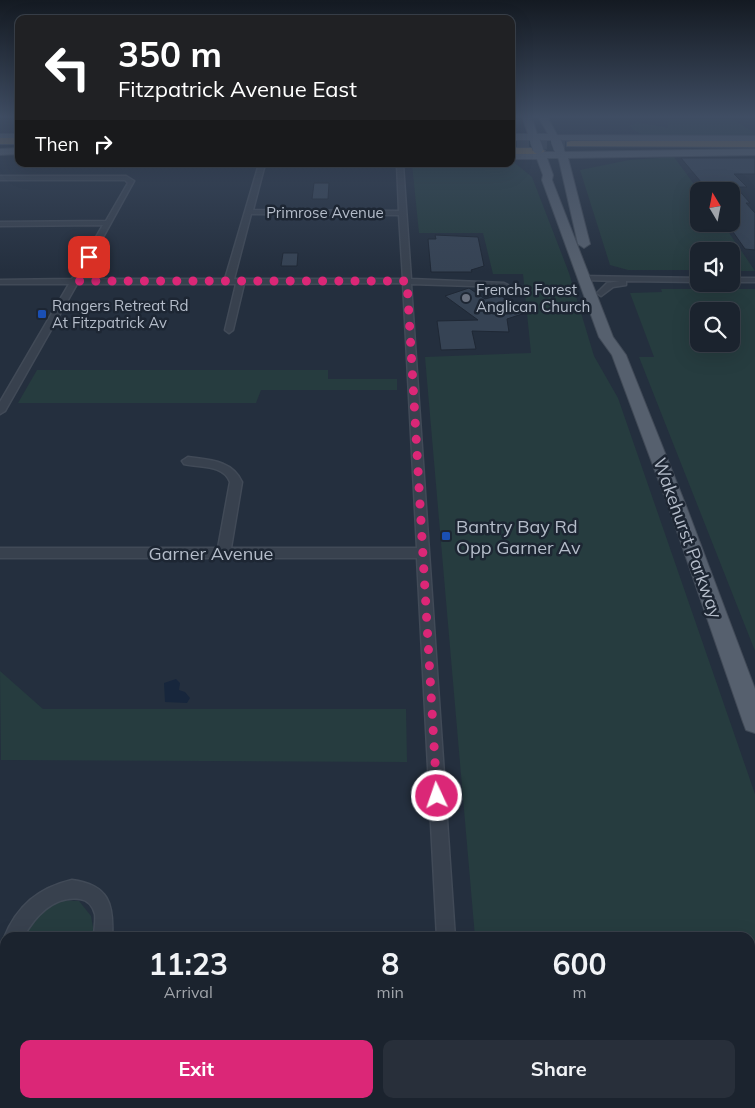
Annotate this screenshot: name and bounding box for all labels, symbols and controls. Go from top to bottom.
text: 350 m [118,32,222,76]
icon: left [35,35,100,100]
text: Fitzpatrick Avenue East [118,75,357,103]
icon: right [89,130,117,158]
text: Then [35,132,79,156]
north arrow [690,182,740,232]
map controls [690,182,740,352]
street label: Primrose Avenue [266,203,384,222]
pin [68,236,110,278]
button: sound [690,242,740,292]
icon: arrive [75,243,103,271]
place label: Frenchs Forest Anglican Church [476,280,590,316]
marker: Frenchs Forest Anglican Church [460,292,472,304]
place label: Rangers Retreat Rd At Fitzpatrick Av [52,296,189,332]
button: search [690,302,740,352]
marker: Rangers Retreat Rd At Fitzpatrick Av [36,308,48,320]
street label: Wakehurst Parkway [648,455,728,622]
place label: Bantry Bay Rd Opp Garner Av [456,515,581,559]
marker: Bantry Bay Rd Opp Garner Av [440,530,452,542]
street label: Garner Avenue [149,542,273,565]
position arrow [410,769,462,821]
text: 11:23 [149,945,228,983]
text: 8 [381,945,399,983]
text: 600 [552,945,606,983]
text: Arrival [164,982,213,1002]
text: min [377,982,404,1002]
text: m [572,982,586,1002]
button: Exit [20,1040,373,1098]
button: Share [383,1040,735,1098]

